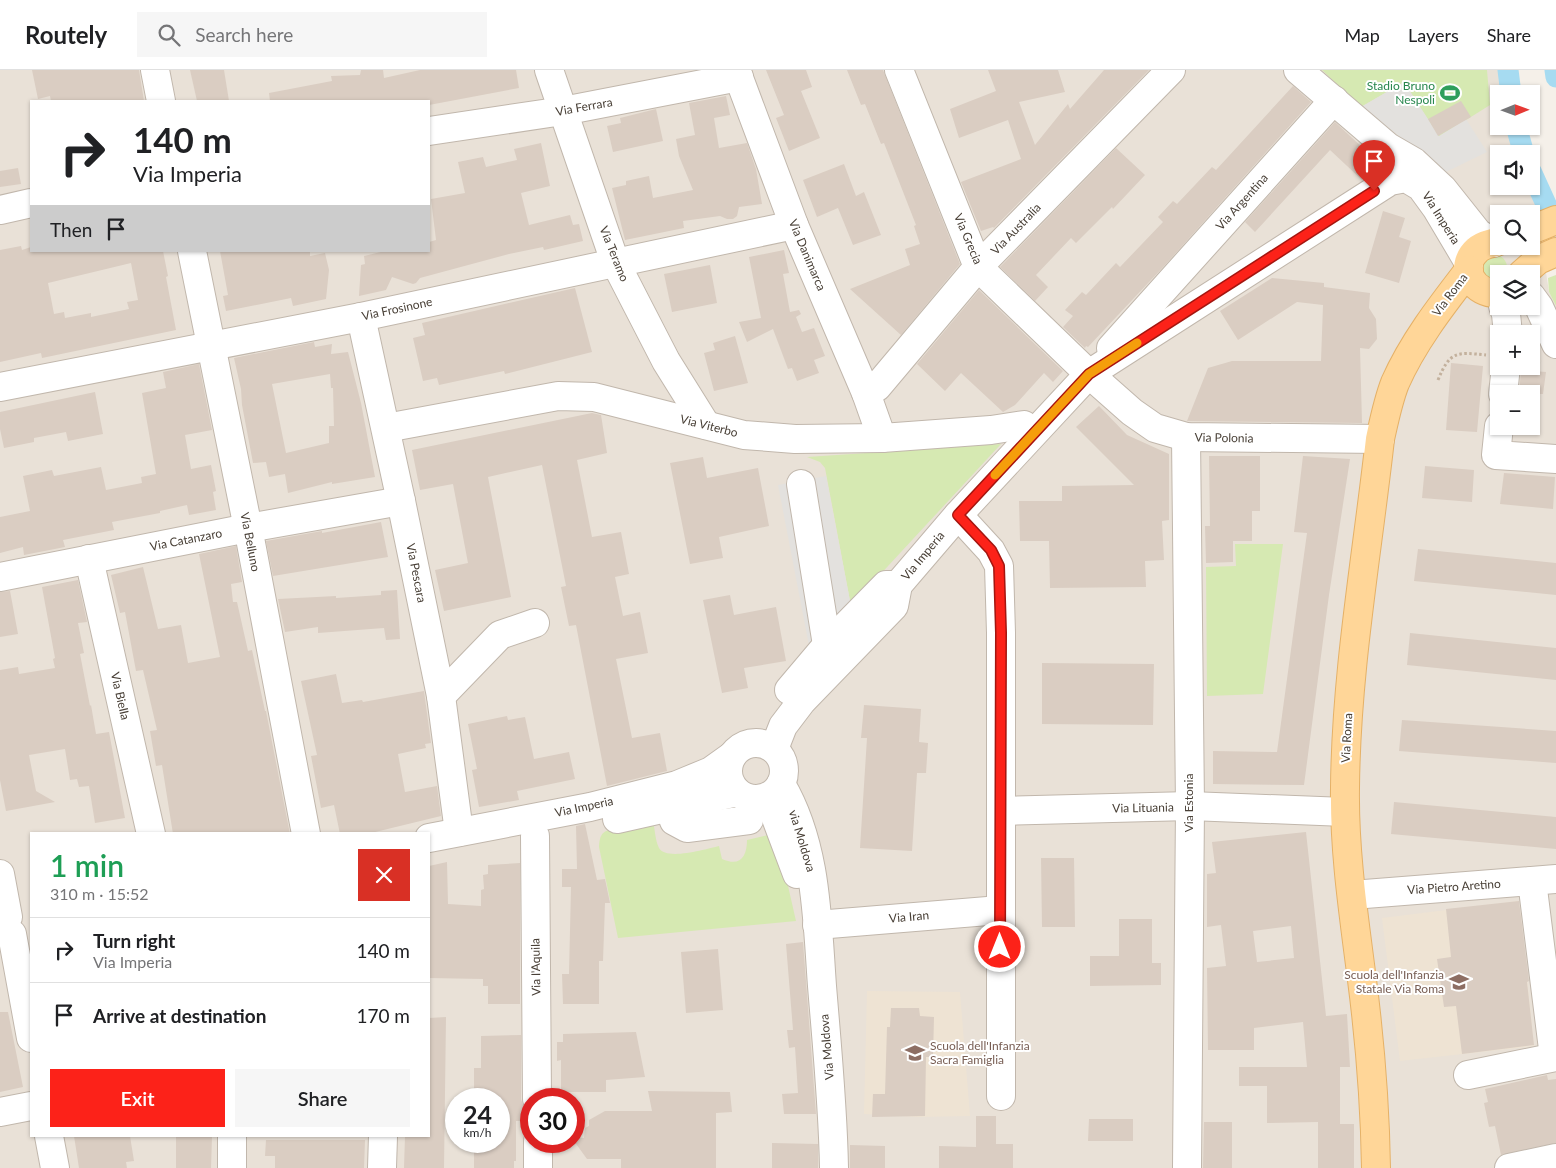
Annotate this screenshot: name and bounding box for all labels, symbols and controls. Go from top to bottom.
search box [137,12,487,57]
text: Routely [25,20,107,49]
icon: search [155,21,183,49]
text: Search here [195,23,293,46]
text: Map [1344,24,1380,46]
text: Layers [1408,24,1459,46]
text: Share [1487,24,1531,46]
place label: Stadio Bruno Nespoli [1367,78,1435,107]
sports icon: Stadio Bruno Nespoli [1439,82,1461,104]
north arrow [1490,85,1540,135]
map controls [1490,85,1540,435]
street label: Via Ferrara [554,94,614,119]
text: 140 m [133,118,232,160]
icon: right [50,120,115,185]
pin [1353,140,1395,191]
button: sound [1490,145,1540,195]
icon: arrive [1360,147,1388,175]
text: Via Imperia [133,160,242,187]
street label: Via Argentina [1212,170,1271,233]
street label: Via Imperia [1419,189,1464,247]
street label: Via Australia [987,200,1044,257]
button: search [1490,205,1540,255]
street label: Via Grecia [951,211,986,266]
icon: arrive [102,215,130,243]
street label: Via Danimarca [786,217,829,293]
text: Then [50,218,92,241]
street label: Via Teramo [597,224,632,284]
button: layers [1490,265,1540,315]
street label: Via Roma [1429,270,1471,319]
street label: Via Frosinone [360,294,434,323]
button: + [1490,325,1540,375]
button: − [1490,385,1540,435]
street label: Via Viterbo [679,411,740,440]
street label: Via Polonia [1194,429,1254,446]
street label: Via Belluno [237,511,264,573]
street label: Via Catanzaro [149,525,223,554]
street label: Via Imperia [898,528,947,583]
street label: Via Pescara [403,542,430,604]
street label: Via Biella [108,671,133,721]
street label: Via Roma [1338,713,1355,763]
street label: Via Estonia [1181,774,1196,832]
street label: Via Imperia [553,793,615,820]
street label: Via Lituania [1112,799,1174,816]
street label: via Moldova [786,808,819,874]
text: 1 min [50,847,124,883]
button: close [358,849,410,901]
street label: Via Pietro Aretino [1407,876,1501,897]
text: 310 m · 15:52 [50,884,149,903]
street label: Via Iran [888,907,930,926]
position arrow [973,920,1025,972]
text: Turn right [93,929,175,952]
icon: right [50,936,78,964]
street label: Via l'Aquila [527,938,544,996]
text: 140 m [356,939,410,962]
text: Via Imperia [93,952,172,971]
place label: Scuola dell'Infanzia Statale Via Roma [1344,967,1444,996]
school or university icon: Scuola dell'Infanzia Statale Via Roma [1448,971,1470,993]
icon: arrive [50,1001,78,1029]
text: Arrive at destination [93,1004,266,1027]
text: 170 m [356,1004,410,1027]
street label: Via Moldova [816,1013,837,1081]
place label: Scuola dell'Infanzia Sacra Famiglia [930,1038,1030,1067]
school or university icon: Scuola dell'Infanzia Sacra Famiglia [904,1042,926,1064]
button: Exit [50,1069,225,1127]
button: Share [235,1069,410,1127]
speed limit sign: 30 [520,1088,585,1153]
text: 24 [463,1099,492,1129]
text: km/h [463,1125,492,1140]

